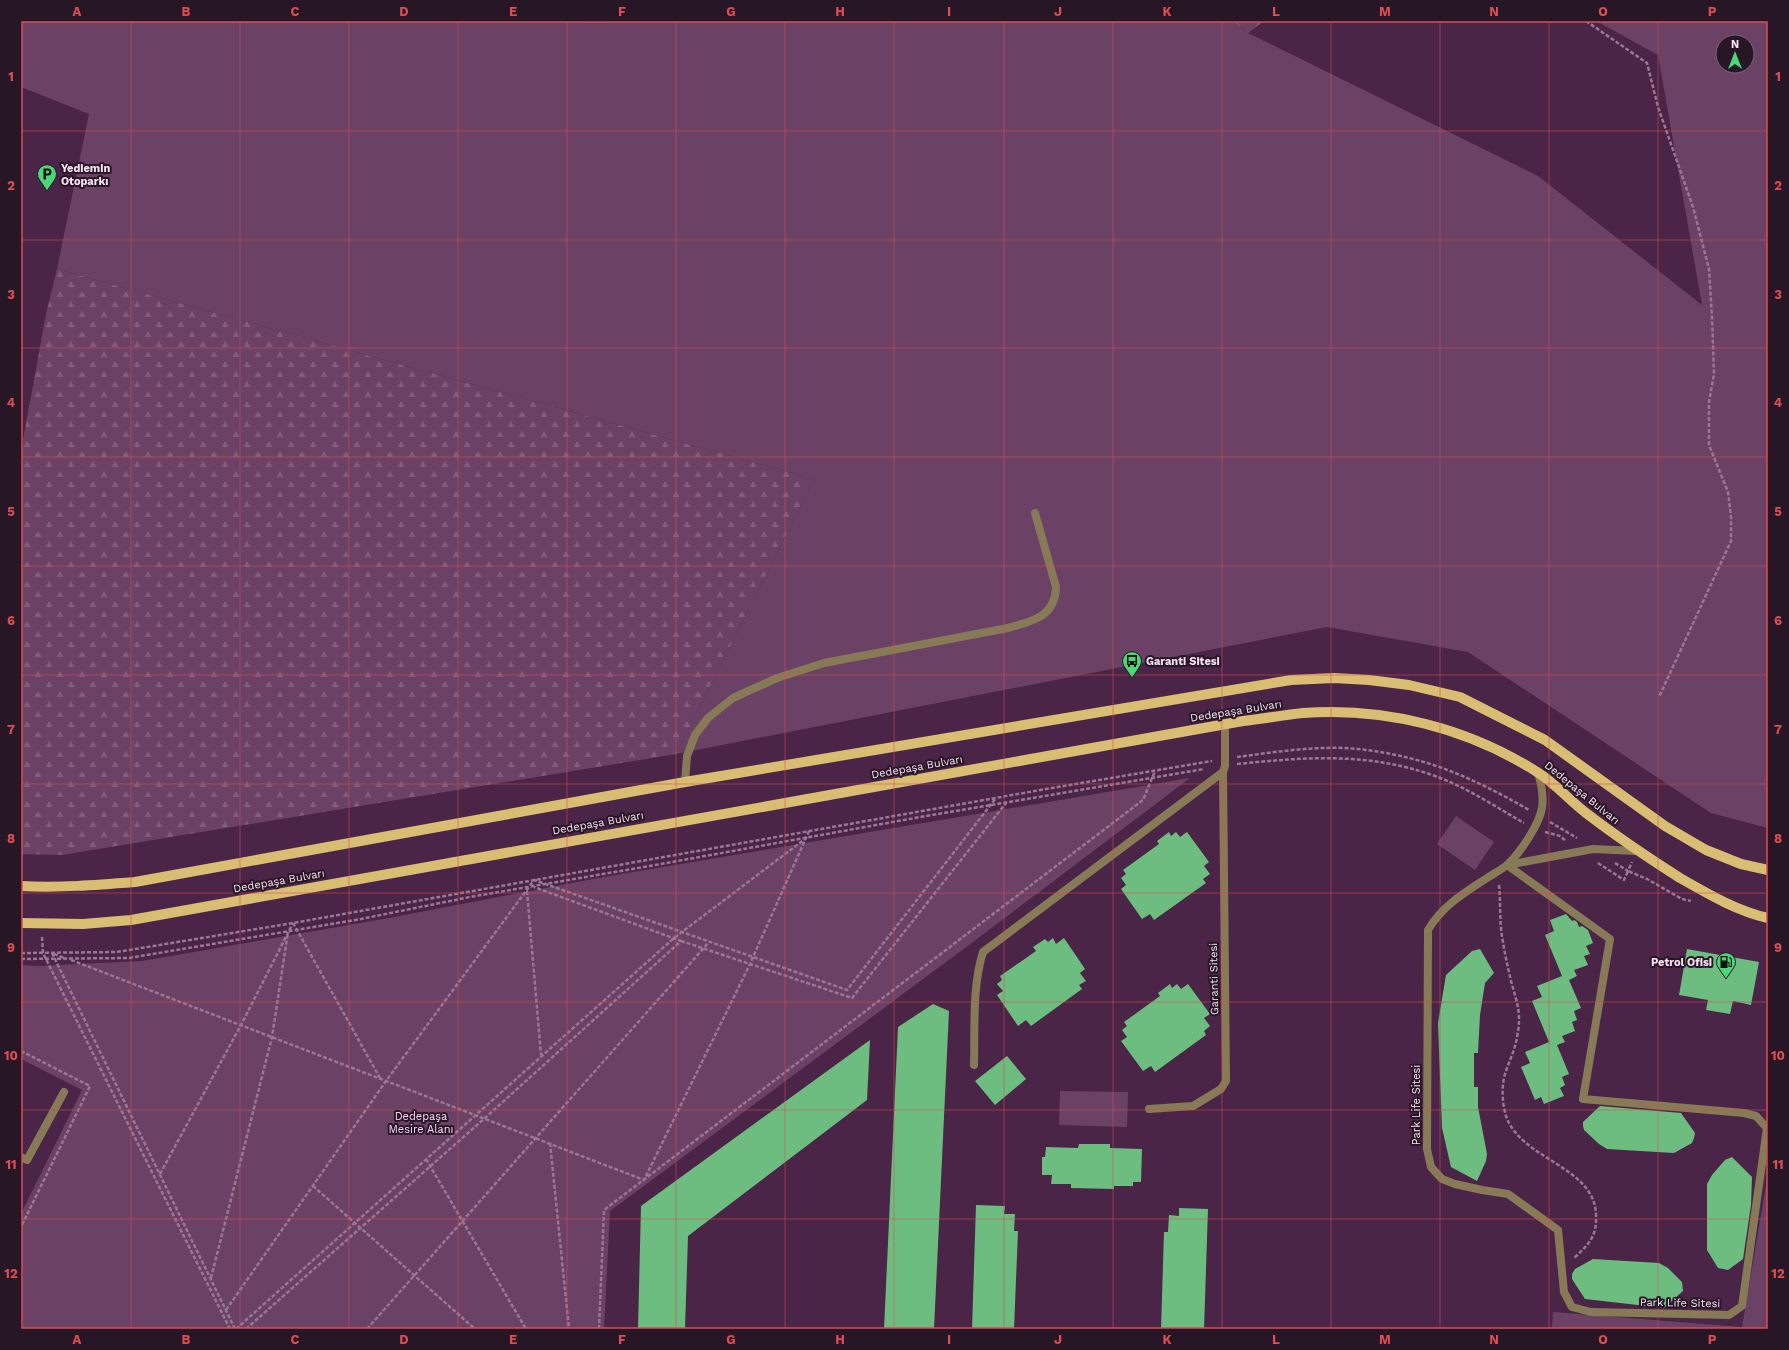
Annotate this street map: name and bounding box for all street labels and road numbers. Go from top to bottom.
street label: Dedepaşa Bulvarı [1189,697,1283,725]
street label: Dedepaşa Bulvarı [870,753,964,781]
street label: Dedepaşa Bulvarı [1542,759,1622,827]
street label: Dedepaşa Bulvarı [551,809,645,837]
street label: Dedepaşa Bulvarı [232,867,326,895]
street label: Garanti Sitesi [1207,943,1221,1015]
street label: Park Life Sitesi [1410,1065,1423,1145]
street label: Park Life Sitesi [1640,1296,1720,1310]

